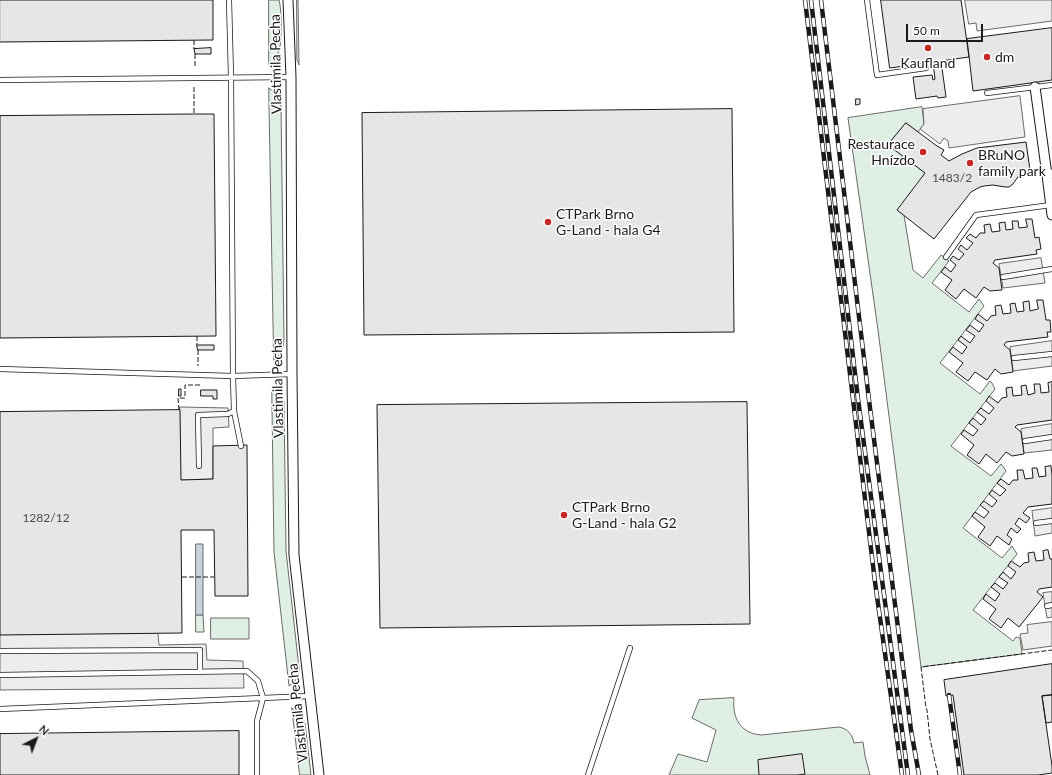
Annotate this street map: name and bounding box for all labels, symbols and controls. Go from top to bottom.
street label: Vlastimila Pecha [267,14,285,114]
scale bar [908,16,985,42]
text: 50 m [913,23,940,38]
marker: Kaufland [923,43,933,53]
place label: dm [995,49,1014,65]
marker: dm [982,52,992,62]
place label: Kaufland [901,55,955,71]
place label: Restaurace Hnízdo [848,136,915,168]
marker: Restaurace Hnízdo [918,147,928,157]
place label: BRuNO family park [978,147,1046,180]
marker: BRuNO family park [965,158,975,168]
house number: 1483/2 [932,171,972,185]
place label: CTPark Brno G-Land - hala G4 [556,206,661,238]
marker: CTPark Brno G-Land - hala G4 [543,217,553,227]
street label: Vlastimila Pecha [269,338,287,438]
place label: CTPark Brno G-Land - hala G2 [572,499,677,532]
marker: CTPark Brno G-Land - hala G2 [559,510,569,520]
house number: 1282/12 [22,511,70,525]
street label: Vlastimila Pecha [284,662,312,764]
north arrow [16,719,56,759]
text: N [37,722,52,737]

